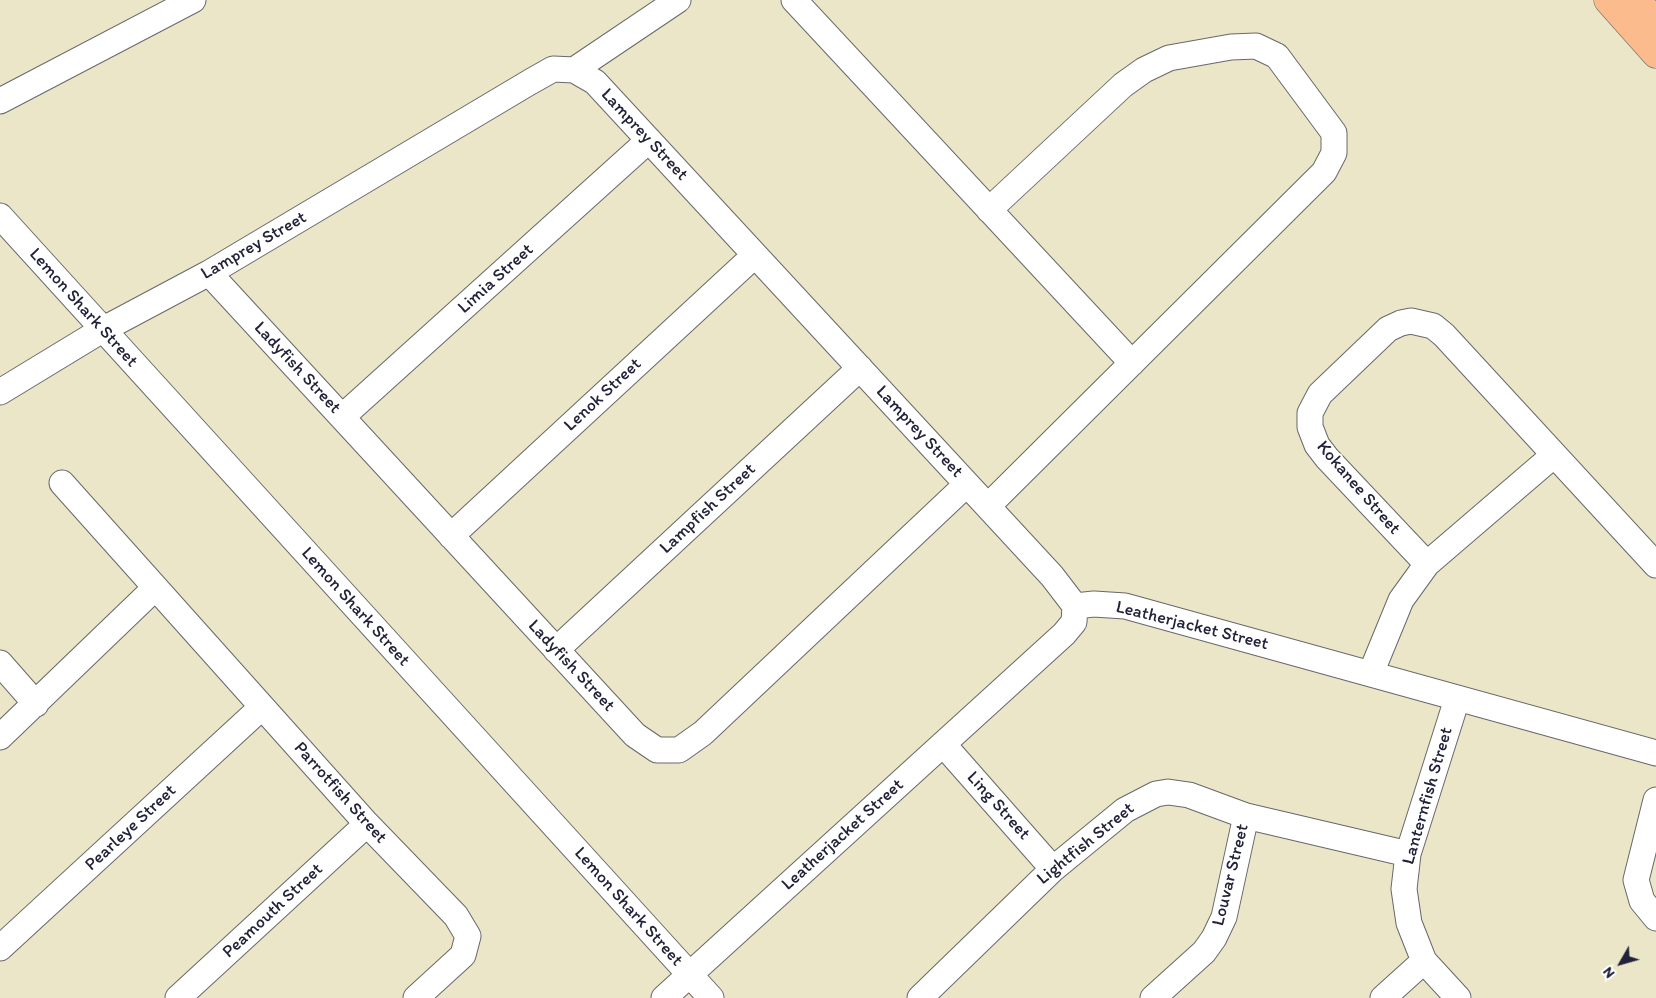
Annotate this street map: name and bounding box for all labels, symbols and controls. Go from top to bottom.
street label: Lamprey Street [596,84,692,186]
street label: Lamprey Street [197,207,311,285]
street label: Limia Street [454,239,538,319]
street label: Lemon Shark Street [24,244,142,372]
street label: Ladyfish Street [249,318,345,418]
street label: Lenok Street [560,354,646,436]
street label: Lamprey Street [871,381,967,483]
street label: Kokanee Street [1311,437,1405,539]
street label: Lampfish Street [656,459,760,559]
street label: Lemon Shark Street [296,543,414,671]
street label: Leatherjacket Street [1113,597,1271,655]
street label: Ladyfish Street [523,616,619,716]
street label: Lanternfish Street [1398,725,1458,867]
street label: Parrotfish Street [289,738,391,848]
street label: Ling Street [962,767,1034,845]
street label: Leatherjacket Street [778,775,908,895]
street label: Pearleye Street [81,780,181,876]
street label: Lightfish Street [1033,798,1139,890]
street label: Louvar Street [1208,822,1254,928]
street label: Lemon Shark Street [569,843,687,971]
street label: Peamouth Street [218,859,328,963]
north arrow [1596,938,1646,988]
text: N [1599,964,1618,982]

